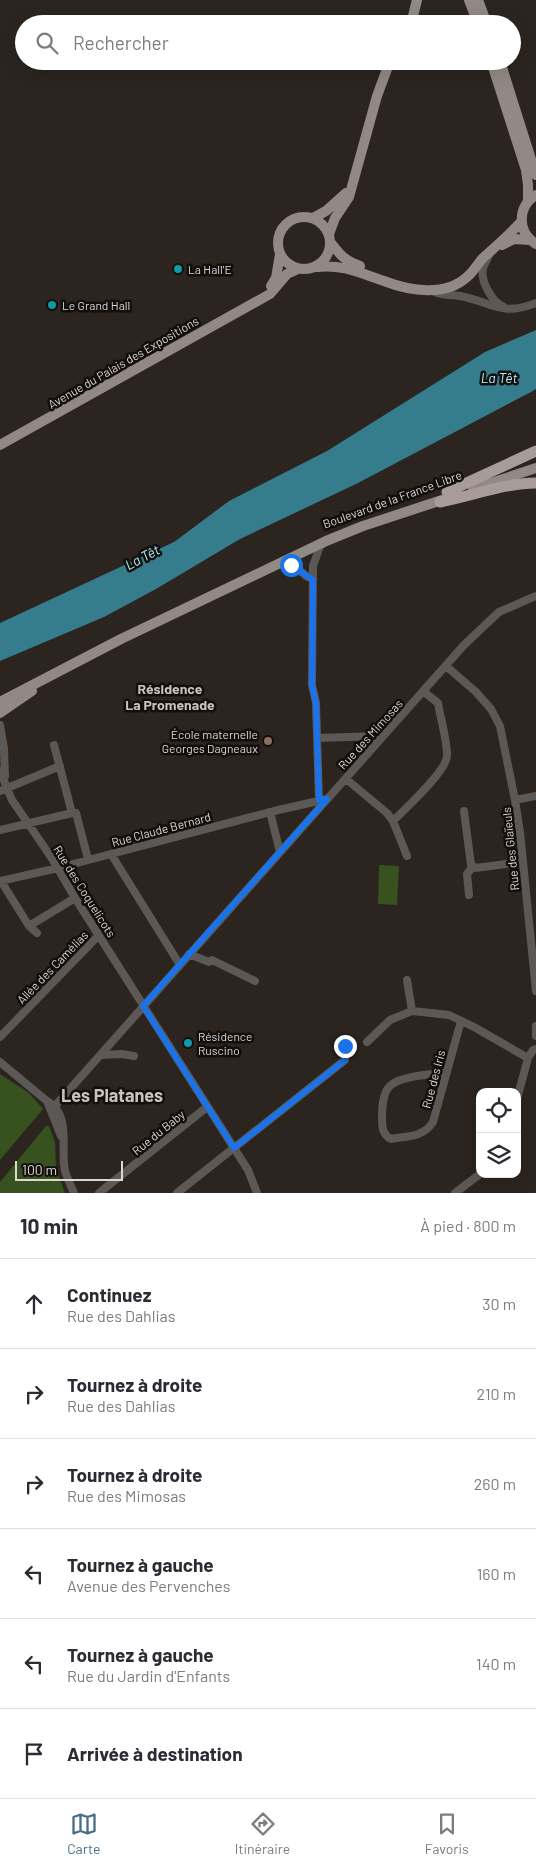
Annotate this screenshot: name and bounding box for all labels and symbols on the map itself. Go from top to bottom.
place label: La Hall'E [188,262,232,276]
marker: La Hall'E [172,263,184,275]
place label: Le Grand Hall [62,298,130,312]
marker: Le Grand Hall [46,299,58,311]
street label: Avenue du Palais des Expositions [45,313,201,411]
water label: La Têt [481,369,517,386]
street label: Boulevard de la France Libre [321,467,463,531]
water label: La Têt [122,541,162,573]
route start [280,554,303,577]
district label: Résidence La Promenade [125,680,215,713]
street label: Rue des Mimosas [335,696,405,772]
place label: École maternelle Georges Dagneaux [162,727,258,755]
marker: École maternelle Georges Dagneaux [262,735,274,747]
street label: Rue des Glaïeuls [499,806,521,891]
street label: Rue Claude Bernard [110,809,212,849]
street label: Rue des Coquelicots [51,843,119,940]
street label: Allée des Camélias [14,927,91,1007]
place label: Résidence Ruscino [198,1029,252,1057]
route end [334,1035,357,1058]
marker: Résidence Ruscino [182,1037,194,1049]
street label: Rue des Iris [418,1048,448,1110]
district label: Les Platanes [61,1084,163,1106]
street label: Rue du Baby [129,1106,187,1157]
scale bar [15,1158,122,1181]

